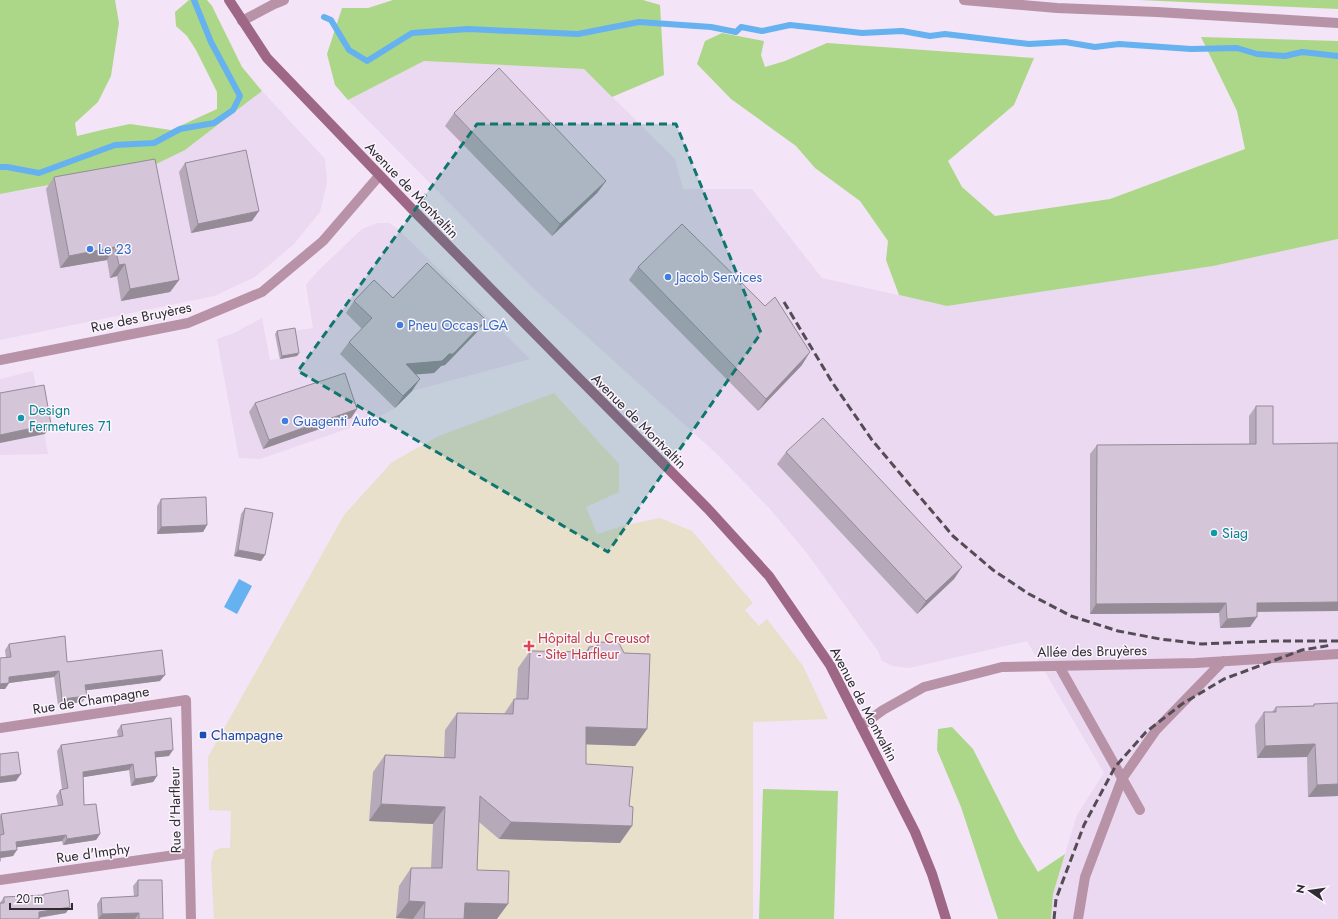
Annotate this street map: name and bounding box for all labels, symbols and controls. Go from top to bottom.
street label: Avenue de Montvaltin [361,137,463,243]
place label: Le 23 [98,239,132,259]
marker: Le 23 [85,244,95,254]
place label: Jacob Services [674,267,762,287]
marker: Jacob Services [663,272,673,282]
street label: Rue des Bruyères [89,297,193,337]
place label: Pneu Occas LGA [408,315,509,335]
marker: Pneu Occas LGA [395,320,405,330]
street label: Avenue de Montvaltin [587,369,691,473]
place label: Design Fermetures 71 [29,400,112,436]
place label: Guagenti Auto [293,411,379,431]
marker: Design Fermetures 71 [16,413,26,423]
marker: Guagenti Auto [280,416,290,426]
place label: Siag [1222,523,1248,543]
marker: Siag [1209,528,1219,538]
place label: Hôpital du Creusot - Site Harfleur [538,628,650,664]
marker: Hôpital du Creusot - Site Harfleur [523,640,535,652]
street label: Allée des Bruyères [1037,640,1147,662]
street label: Avenue de Montvaltin [825,643,903,765]
street label: Rue de Champagne [31,681,151,719]
place label: Champagne [211,725,283,745]
marker: Champagne [198,730,208,740]
street label: Rue d'Harfleur [164,766,186,854]
street label: Rue d'Imphy [55,838,132,868]
north arrow [1290,871,1330,911]
text: N [1291,883,1309,895]
scale bar [10,885,72,911]
text: 20 m [16,890,43,908]

